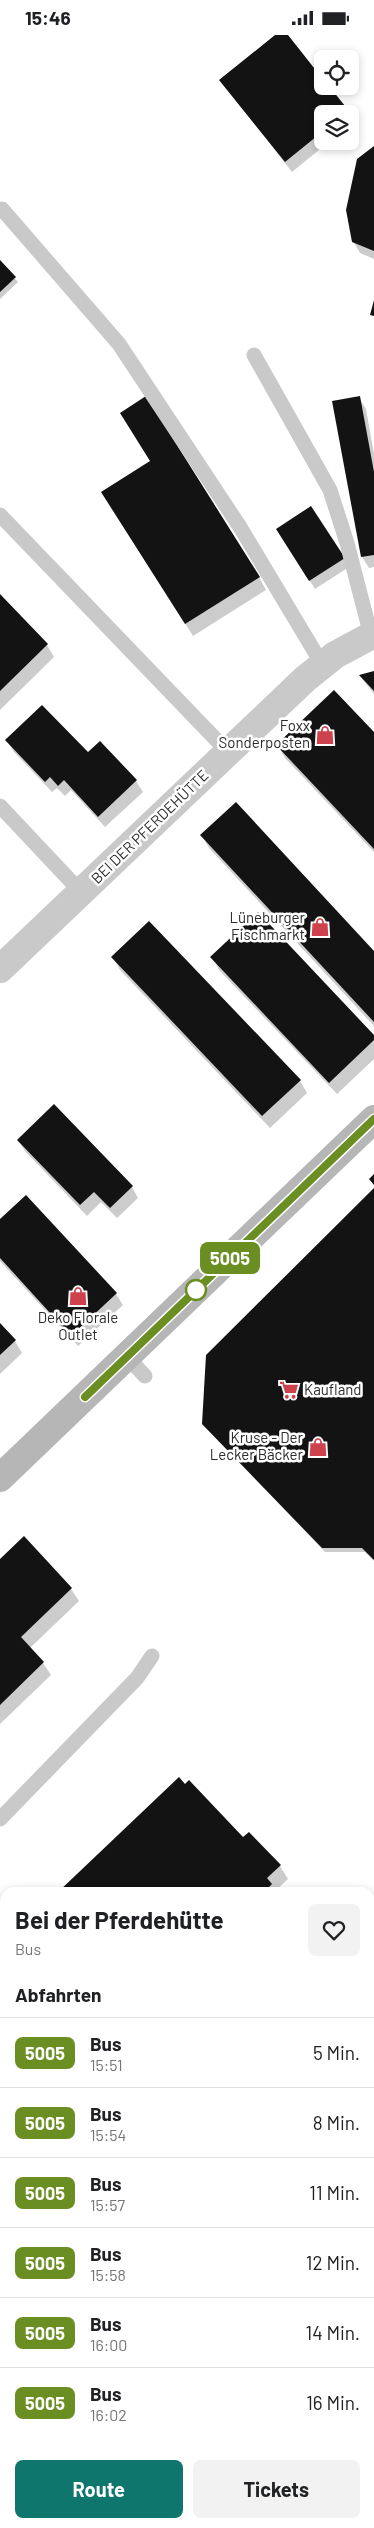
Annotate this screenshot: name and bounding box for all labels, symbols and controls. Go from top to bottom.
text: 15:46 [25,6,71,29]
map controls [314,50,359,150]
button: locate [314,50,359,95]
button: layers [314,105,359,150]
place label: Foxx Sonderposten [219,716,310,751]
shop icon: Foxx Sonderposten [314,724,336,746]
street label: BEI DER PFERDEHÜTTE [87,766,212,887]
place label: Lüneburger Fischmarkt [229,908,306,943]
shop icon: Lüneburger Fischmarkt [309,916,331,938]
line badge: 5005 [195,1242,265,1274]
text: 5005 [210,1247,250,1269]
unlabelled marker [185,1279,207,1301]
shop icon: Deko Florale Outlet [67,1285,89,1307]
place label: Deko Florale Outlet [38,1308,118,1343]
supermarket icon: Kaufland [278,1379,300,1401]
place label: Kaufland [304,1380,362,1398]
place label: Kruse - Der Lecker Bäcker [210,1428,304,1463]
shop icon: Kruse - Der Lecker Bäcker [307,1436,329,1458]
button: heart [308,1904,360,1956]
text: Bei der Pferdehütte [15,1905,224,1934]
text: Bus [15,1939,41,1958]
text: Abfahrten [15,1983,101,2006]
text: Bus [90,2032,122,2055]
text: 5 Min. [313,2041,360,2064]
text: 5005 [25,2042,65,2064]
text: 15:51 [90,2055,123,2074]
text: Bus [90,2102,122,2125]
text: 8 Min. [313,2111,360,2134]
text: 5005 [25,2112,65,2134]
text: 15:54 [90,2125,126,2144]
text: Bus [90,2172,122,2195]
text: 11 Min. [309,2181,360,2204]
text: 5005 [25,2182,65,2204]
text: 15:57 [90,2195,125,2214]
text: Bus [90,2242,122,2265]
text: 12 Min. [306,2251,360,2274]
text: 5005 [25,2252,65,2274]
text: 15:58 [90,2265,126,2284]
text: Bus [90,2312,122,2335]
text: 14 Min. [306,2321,360,2344]
text: 5005 [25,2322,65,2344]
text: 16:00 [90,2335,127,2354]
text: Bus [90,2382,122,2405]
text: 16 Min. [306,2391,360,2414]
text: 5005 [25,2392,65,2414]
text: 16:02 [90,2405,127,2424]
button: Route [15,2460,183,2518]
button: Tickets [193,2460,360,2518]

